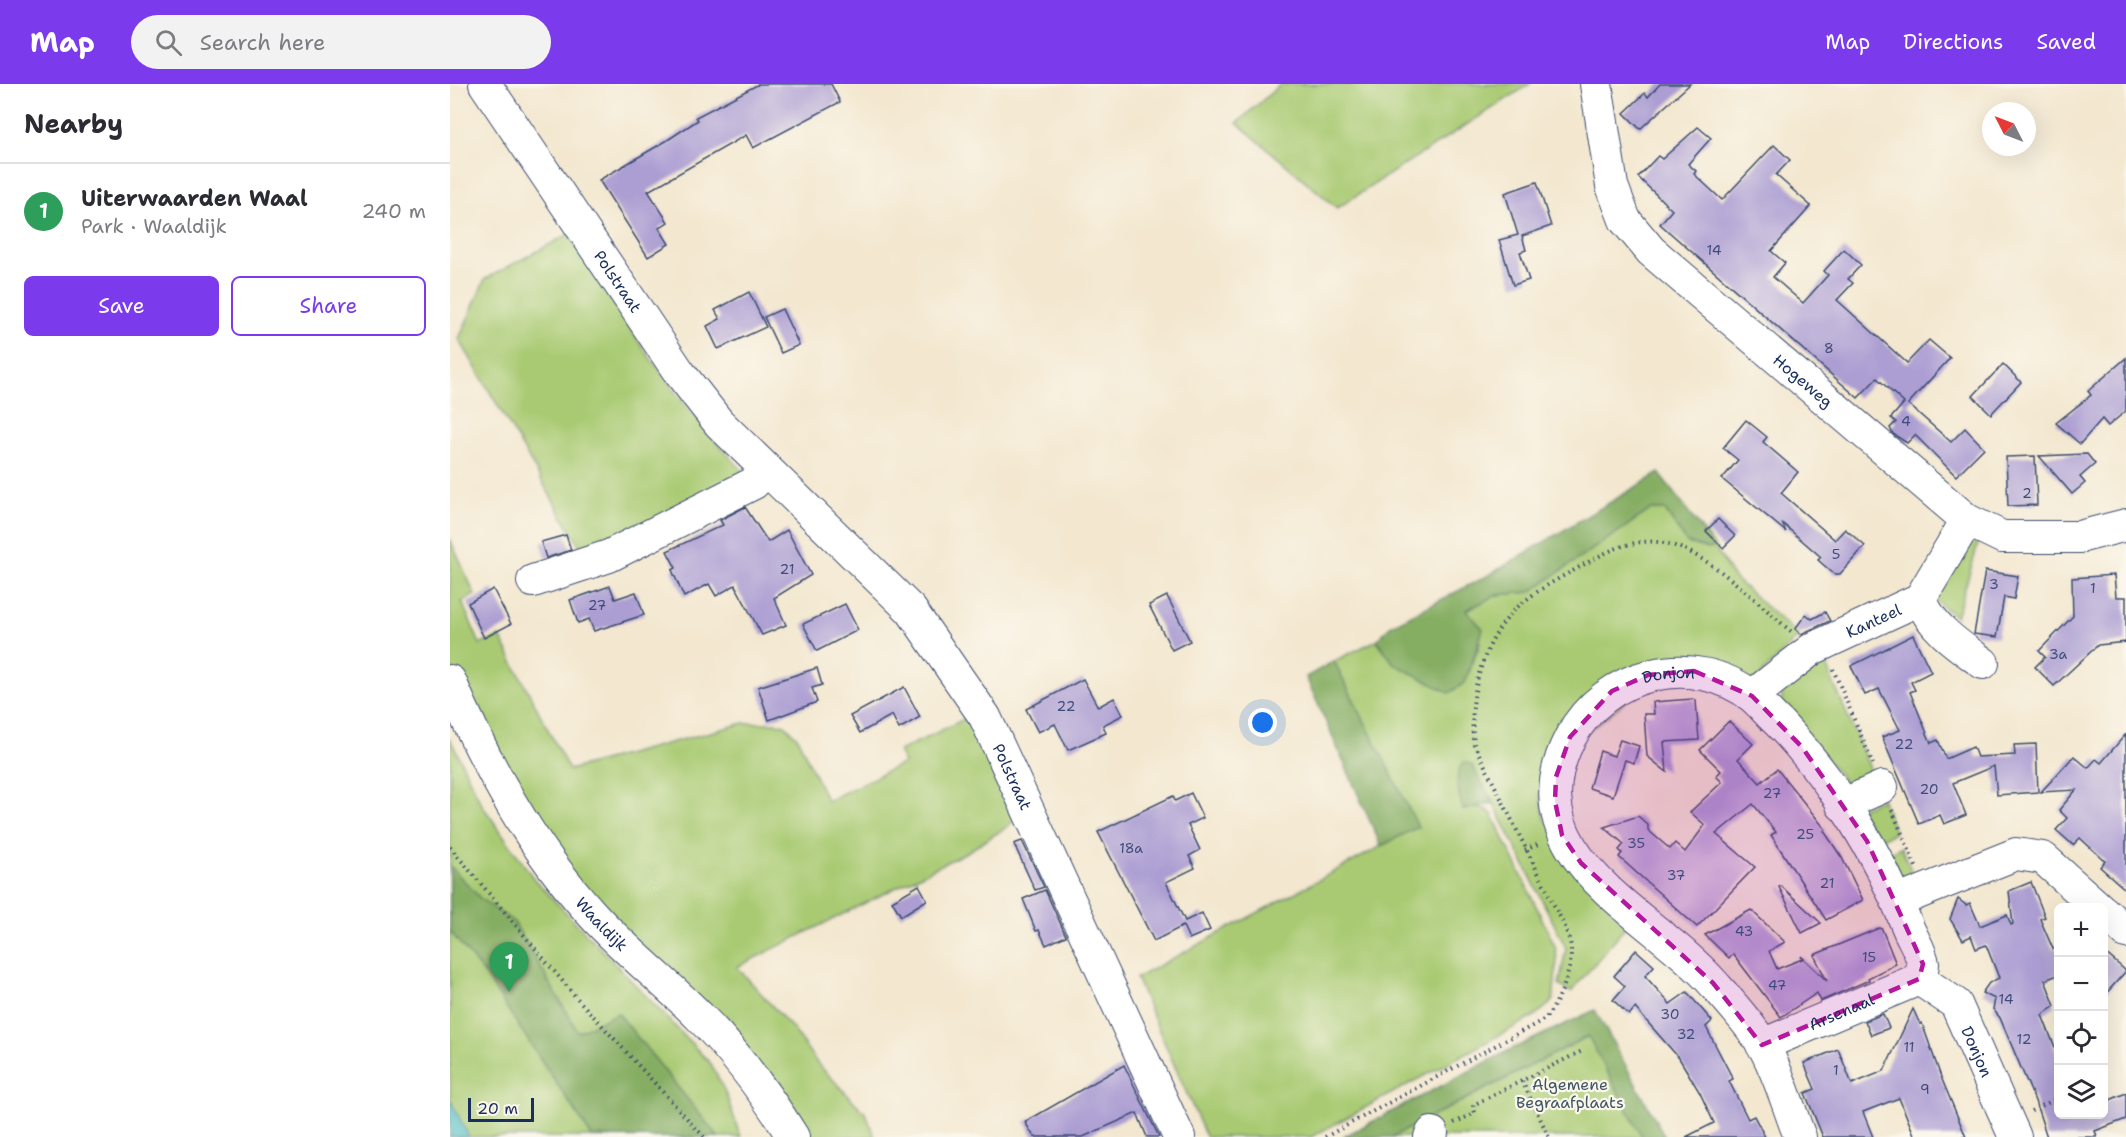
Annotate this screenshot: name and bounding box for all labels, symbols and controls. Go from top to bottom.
search box [131,15,551,69]
text: Map [30,23,95,61]
icon: search [152,26,185,59]
text: Search here [200,28,325,57]
text: Map [1825,28,1870,56]
text: Directions [1903,28,2003,56]
text: Saved [2036,28,2096,56]
north arrow [1982,102,2036,156]
text: Nearby [24,106,123,141]
text: Uiterwaarden Waal [81,184,308,213]
text: 1 [39,198,48,224]
text: 240 m [361,198,426,224]
text: Park · Waaldijk [81,213,227,239]
house number: 14 [1706,241,1722,259]
street label: Polstraat [589,246,646,317]
button: Save [24,276,219,336]
button: Share [231,276,426,336]
house number: 8 [1824,339,1834,357]
street label: Hogeweg [1769,349,1838,412]
house number: 4 [1901,412,1911,430]
house number: 2 [2022,484,2032,502]
house number: 5 [1832,545,1840,563]
house number: 21 [780,560,794,578]
house number: 3 [1989,575,1999,593]
house number: 1 [2090,579,2096,597]
house number: 27 [588,596,606,614]
street label: Kanteel [1842,599,1905,642]
house number: 3a [2049,645,2067,663]
street label: Donjon [1639,661,1696,688]
house number: 22 [1057,697,1075,715]
your location [1248,708,1277,737]
house number: 22 [1895,735,1913,753]
street label: Polstraat [988,740,1037,813]
house number: 20 [1919,780,1939,798]
house number: 27 [1763,784,1781,802]
house number: 25 [1796,825,1814,843]
house number: 35 [1627,834,1645,852]
house number: 18a [1119,839,1143,857]
house number: 37 [1667,866,1685,884]
house number: 21 [1820,874,1834,892]
street label: Waaldijk [571,892,633,955]
map controls [2054,903,2108,1119]
button: + [2054,903,2108,957]
house number: 43 [1735,922,1753,940]
pin: 1 [490,942,528,992]
house number: 15 [1862,948,1876,966]
button: − [2054,957,2108,1011]
house number: 47 [1768,976,1786,994]
street label: Arsenaal [1805,988,1877,1035]
house number: 14 [1998,990,2014,1008]
house number: 30 [1660,1005,1680,1023]
button: locate [2054,1011,2108,1065]
street label: Donjon [1957,1023,1998,1080]
house number: 32 [1677,1025,1695,1043]
house number: 12 [2017,1030,2031,1048]
house number: 11 [1903,1038,1915,1056]
house number: 1 [1833,1061,1839,1079]
button: layers [2054,1065,2108,1119]
park label: Algemene Begraafplaats [1516,1074,1624,1113]
house number: 9 [1920,1080,1930,1098]
scale bar [468,1095,534,1122]
text: 20 m [477,1098,518,1119]

